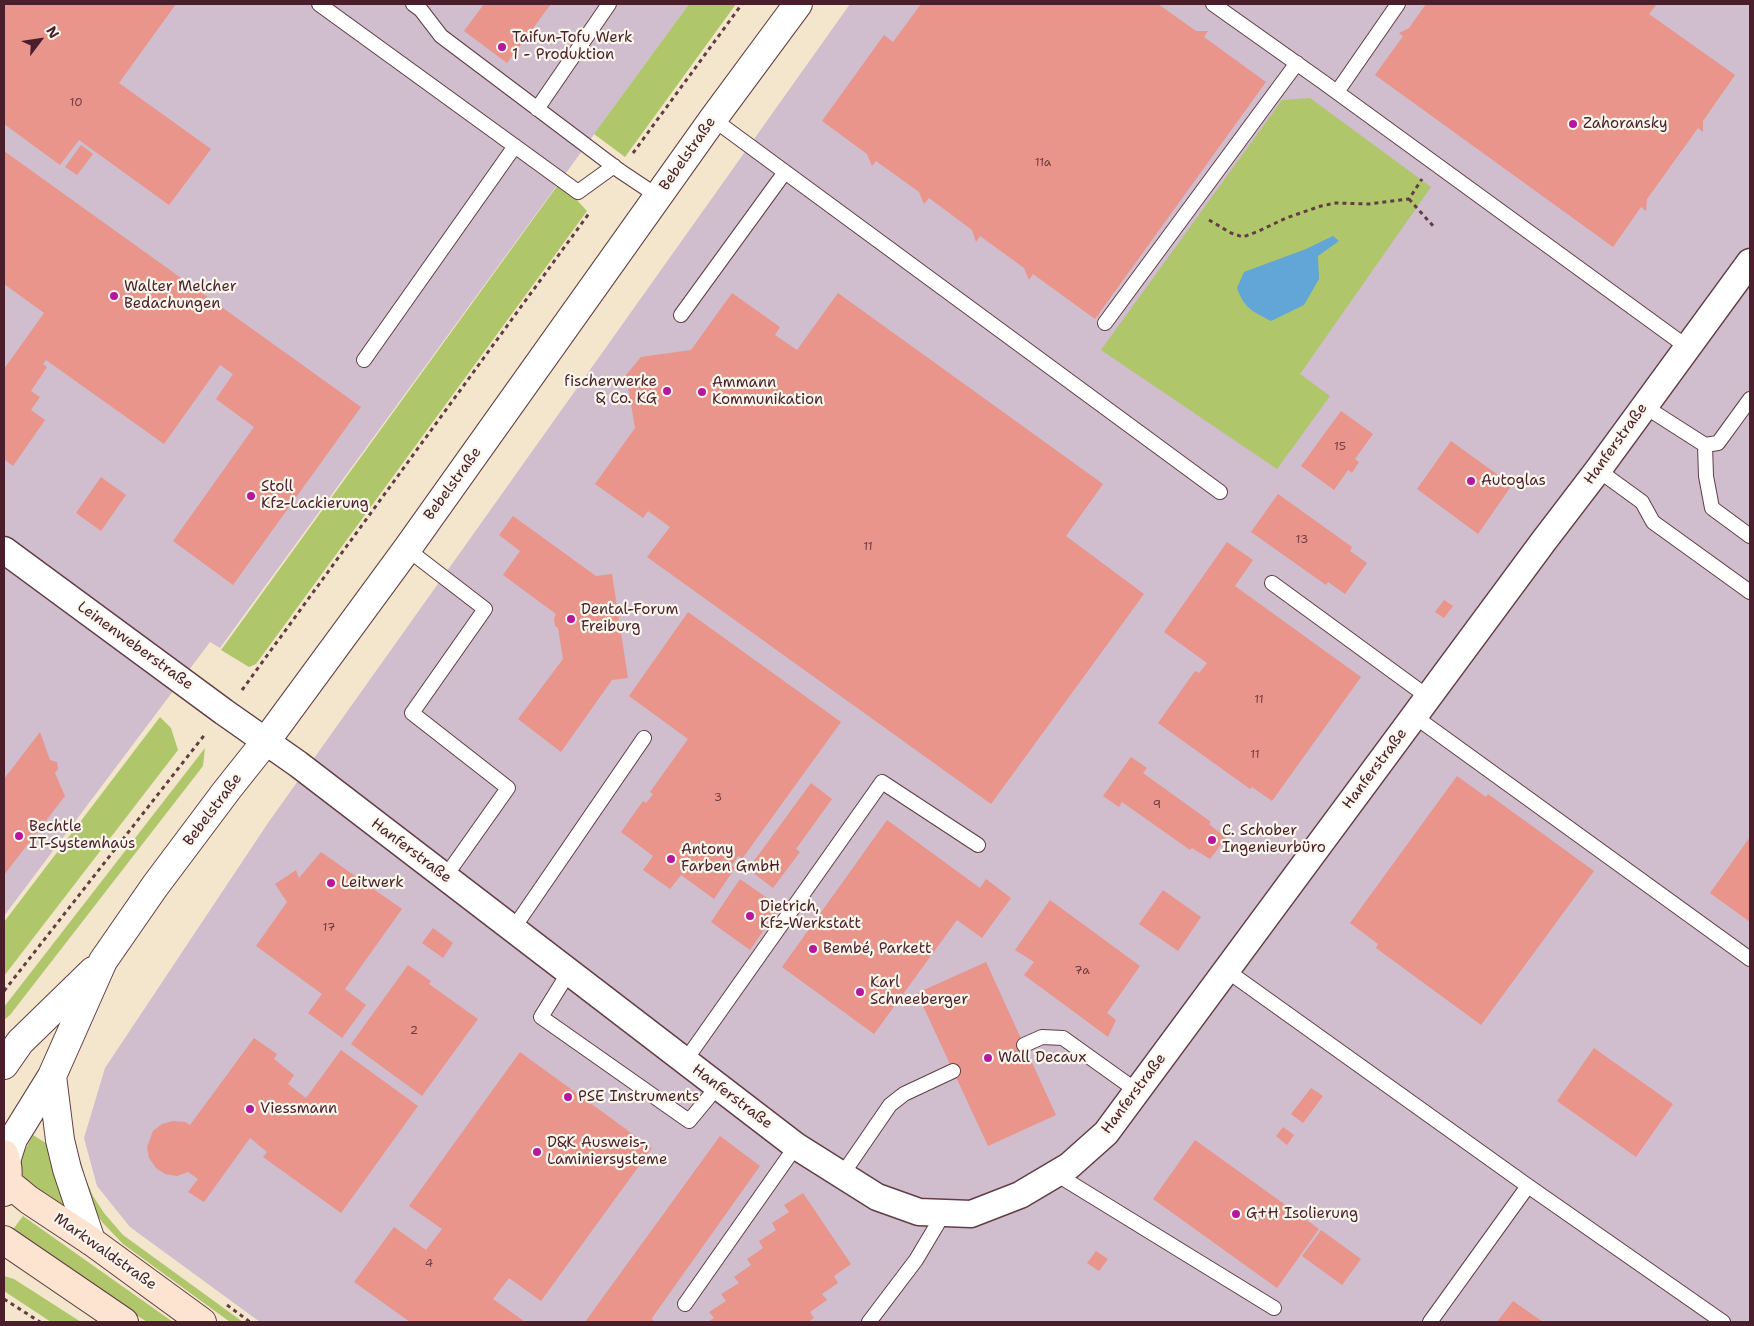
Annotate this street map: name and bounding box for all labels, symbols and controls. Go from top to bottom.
north arrow [15,15,65,65]
text: N [42,23,63,42]
place label: Taifun-Tofu Werk 1 - Produktion [512,29,633,64]
marker: Taifun-Tofu Werk 1 - Produktion [496,41,508,53]
house number: 10 [69,96,83,110]
street label: Bebelstraße [656,114,720,194]
place label: Zahoransky [1583,115,1668,133]
marker: Zahoransky [1567,118,1579,130]
house number: 11a [1035,156,1051,170]
place label: Walter Melcher Bedachungen [124,278,237,313]
marker: Walter Melcher Bedachungen [108,290,120,302]
place label: fischerwerke & Co. KG [564,373,657,408]
place label: Ammann Kommunikation [712,374,823,409]
marker: fischerwerke & Co. KG [661,385,673,397]
marker: Ammann Kommunikation [696,386,708,398]
street label: Hanferstraße [1581,400,1651,488]
house number: 15 [1334,440,1346,454]
street label: Bebelstraße [420,444,486,524]
place label: Autoglas [1481,472,1546,490]
marker: Autoglas [1465,475,1477,487]
place label: Stoll Kfz-Lackierung [261,478,369,513]
marker: Stoll Kfz-Lackierung [245,490,257,502]
house number: 13 [1296,533,1308,547]
house number: 11 [863,540,873,554]
street label: Leinenweberstraße [74,598,196,694]
place label: Dental-Forum Freiburg [581,601,678,636]
marker: Dental-Forum Freiburg [565,613,577,625]
house number: 11 [1254,693,1264,707]
street label: Hanferstraße [1339,725,1411,813]
house number: 11 [1250,748,1260,762]
street label: Bebelstraße [180,770,246,850]
house number: 3 [714,791,722,805]
house number: 9 [1153,798,1161,812]
street label: Hanferstraße [367,815,455,887]
place label: Bechtle IT-Systemhaus [29,818,135,853]
place label: C. Schober Ingenieurbüro [1222,822,1326,857]
marker: Bechtle IT-Systemhaus [13,830,25,842]
marker: C. Schober Ingenieurbüro [1206,834,1218,846]
place label: Antony Farben GmbH [681,841,780,876]
marker: Antony Farben GmbH [665,853,677,865]
place label: Leitwerk [341,874,404,892]
marker: Leitwerk [325,877,337,889]
place label: Dietrich, Kfz-Werkstatt [760,898,861,933]
marker: Dietrich, Kfz-Werkstatt [744,910,756,922]
house number: 17 [323,921,335,935]
place label: Bembé, Parkett [823,940,931,958]
marker: Bembé, Parkett [807,943,819,955]
house number: 7a [1074,964,1090,978]
place label: Karl Schneeberger [870,974,968,1009]
marker: Karl Schneeberger [854,986,866,998]
house number: 2 [410,1024,418,1038]
place label: Wall Decaux [998,1049,1086,1067]
street label: Hanferstraße [1098,1050,1170,1138]
marker: Wall Decaux [982,1052,994,1064]
street label: Hanferstraße [688,1061,776,1133]
place label: PSE Instruments [578,1088,699,1106]
marker: PSE Instruments [562,1091,574,1103]
place label: Viessmann [260,1100,337,1118]
marker: Viessmann [244,1103,256,1115]
place label: D&K Ausweis-, Laminiersysteme [547,1134,667,1169]
marker: D&K Ausweis-, Laminiersysteme [531,1146,543,1158]
place label: G+H Isolierung [1246,1205,1358,1223]
marker: G+H Isolierung [1230,1208,1242,1220]
street label: Markwaldstraße [50,1210,160,1294]
house number: 4 [425,1257,433,1271]

